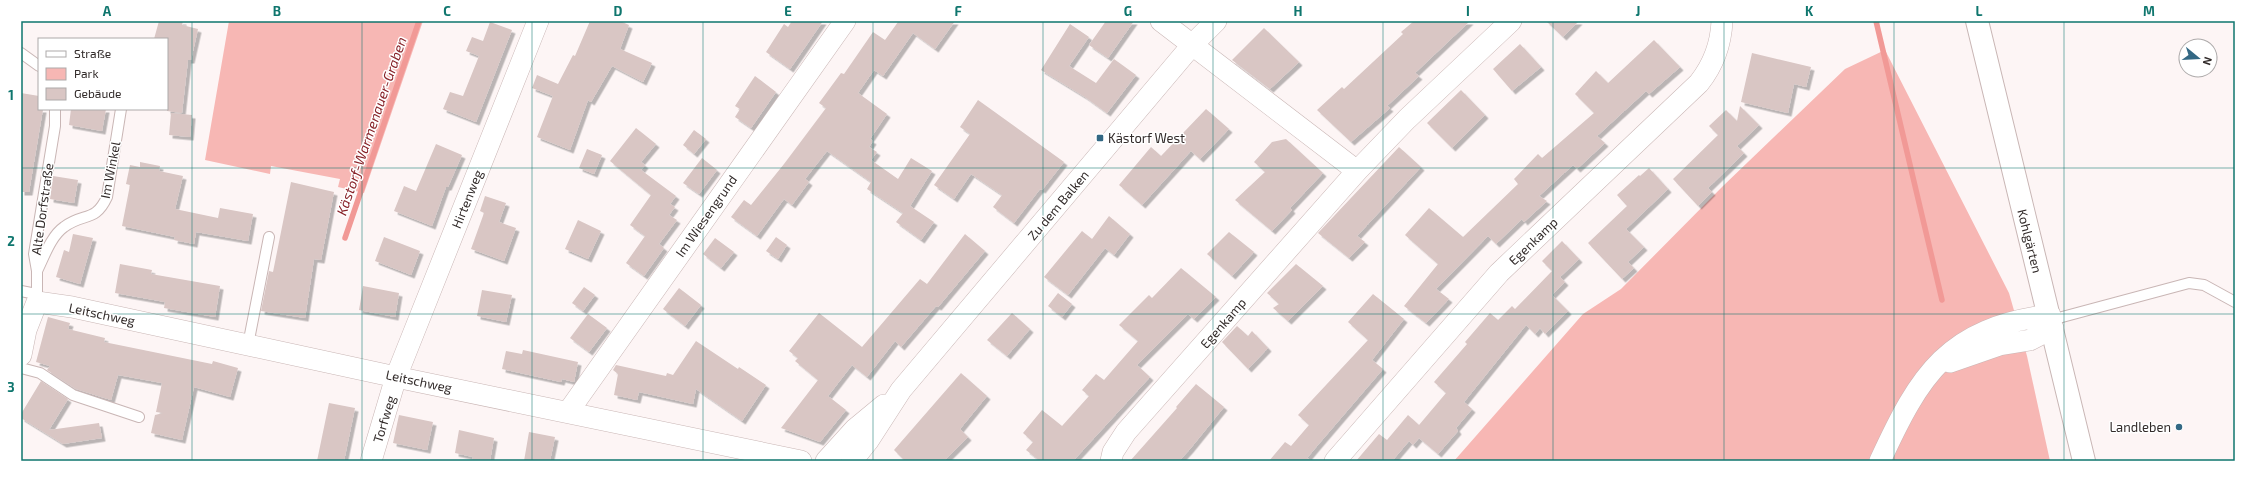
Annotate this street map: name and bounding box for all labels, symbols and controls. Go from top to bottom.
text: A [103,3,112,19]
text: B [273,3,281,19]
text: C [443,3,451,19]
text: D [614,3,623,19]
text: E [784,3,792,19]
text: F [954,3,962,19]
text: G [1124,3,1132,19]
text: H [1294,3,1303,19]
text: I [1466,3,1470,19]
text: J [1636,3,1640,19]
text: K [1805,3,1814,19]
text: L [1976,3,1983,19]
text: M [2143,3,2155,19]
water label: Kästorf-Warmenauer-Graben [332,34,410,218]
legend [38,38,168,110]
north arrow [2178,38,2218,78]
text: Straße [74,46,111,60]
text: N [2201,55,2215,67]
text: Park [74,66,99,80]
text: Gebäude [74,86,122,100]
text: 1 [8,87,14,103]
place label: Kästorf West [1108,130,1185,146]
marker: Kästorf West [1095,133,1105,143]
street label: Im Winkel [97,140,123,200]
street label: Alte Dorfstraße [28,162,56,256]
street label: Hirtenweg [448,167,486,231]
street label: Zu dem Balken [1024,167,1092,243]
street label: Im Wiesengrund [672,172,740,260]
street label: Kohlgärten [2014,207,2046,275]
street label: Egenkamp [1505,214,1561,268]
text: 2 [7,233,15,249]
street label: Egenkamp [1197,294,1249,352]
street label: Leitschweg [67,299,137,329]
street label: Leitschweg [384,366,454,396]
text: 3 [7,379,15,395]
street label: Torfweg [369,393,399,445]
place label: Landleben [2109,419,2171,435]
marker: Landleben [2174,422,2184,432]

